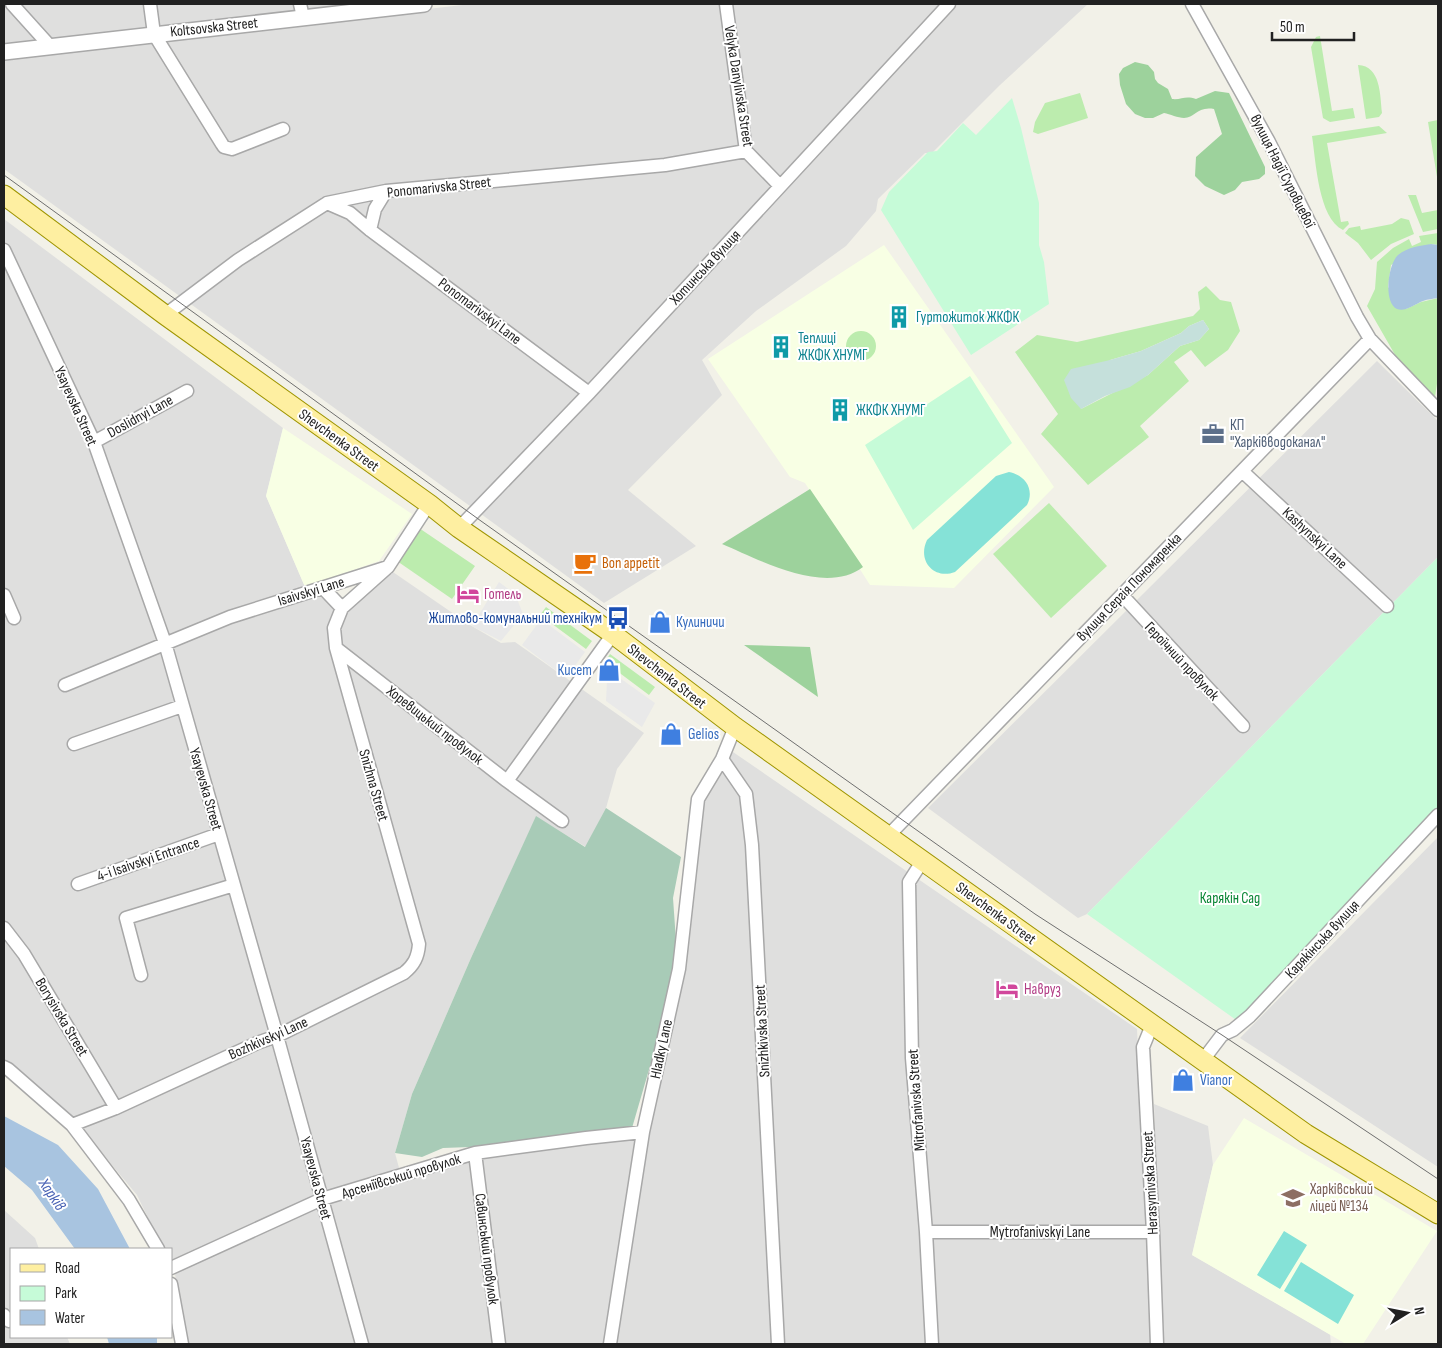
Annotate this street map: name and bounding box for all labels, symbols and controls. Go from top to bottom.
scale bar [1272,10,1354,42]
street label: Koltsovska Street [169,13,259,42]
text: 50 m [1280,18,1305,37]
street label: Velyka Danylivska Street [720,24,758,149]
street label: вулиця Надії Суровцевої [1246,111,1320,232]
street label: Ponomarivska Street [386,173,492,202]
street label: Хотинська вулиця [665,226,745,310]
street label: Ponomarivskyi Lane [434,274,525,349]
building icon: Гуртожиток ЖКФК [886,304,912,330]
place label: Гуртожиток ЖКФК [916,308,1019,327]
place label: Теплиці ЖКФК ХНУМГ [798,329,868,365]
building icon: Теплиці ЖКФК ХНУМГ [768,334,794,360]
street label: Ysayevska Street [50,363,102,449]
street label: Doslidnyi Lane [104,391,176,442]
building icon: ЖКФК ХНУМГ [827,397,853,423]
place label: ЖКФК ХНУМГ [856,401,926,420]
street label: Shevchenka Street [295,405,383,476]
place label: КП "Харківводоканал" [1230,416,1325,452]
office icon: КП "Харківводоканал" [1200,421,1226,447]
street label: Kashynskyi Lane [1278,503,1351,573]
street label: вулиця Сергія Пономаренка [1073,529,1186,645]
cafe icon: Bon appetit [572,550,598,576]
place label: Bon appetit [602,554,660,573]
street label: Isaivskyi Lane [276,572,347,611]
hotel icon: Готель [455,581,481,607]
place label: Готель [484,585,522,604]
bus stop icon: Житлово-комунальний технікум [605,605,631,631]
place label: Житлово-комунальний технікум [429,609,602,628]
shop icon: Кулиничи [647,609,673,635]
place label: Кулиничи [676,613,725,632]
street label: Героїчний провулок [1140,618,1223,705]
street label: Shevchenka Street [623,640,710,713]
shop icon: Кисет [596,657,622,683]
place label: Кисет [557,661,592,680]
street label: Хоревицький провулок [382,681,487,769]
shop icon: Gelios [658,721,684,747]
place label: Gelios [688,725,719,744]
street label: Ysayevska Street [185,746,226,833]
street label: Snizhna Street [354,747,393,824]
street label: 4-i Isaivskyi Entrance [94,833,202,886]
street label: Shevchenka Street [952,878,1040,949]
park label: Карякін Сад [1200,889,1260,908]
street label: Карякінська вулиця [1281,896,1364,983]
street label: Borysivska Street [31,975,93,1060]
hotel icon: Навруз [994,976,1020,1002]
place label: Навруз [1024,980,1061,999]
street label: Snizhkivska Street [751,984,774,1078]
street label: Bozhkivskyi Lane [226,1013,311,1064]
street label: Hladky Lane [646,1018,677,1080]
street label: Mitrofanivska Street [903,1048,930,1152]
shop icon: Vianor [1170,1067,1196,1093]
place label: Vianor [1200,1071,1233,1090]
street label: Herasymivska Street [1138,1130,1163,1235]
street label: Ysayevska Street [295,1135,336,1222]
street label: Арсеніївський провулок [338,1149,463,1204]
water label: Харків [34,1174,70,1215]
place label: Харківський ліцей №134 [1309,1180,1373,1216]
school or university icon: Харківський ліцей №134 [1280,1185,1306,1211]
street label: Савинський провулок [470,1192,503,1306]
street label: Mytrofanivskyi Lane [990,1223,1090,1242]
legend [10,1248,172,1338]
text: Road [55,1259,80,1278]
text: Park [55,1284,77,1303]
north arrow [1382,1288,1432,1338]
text: N [1410,1306,1428,1316]
text: Water [55,1309,86,1328]

